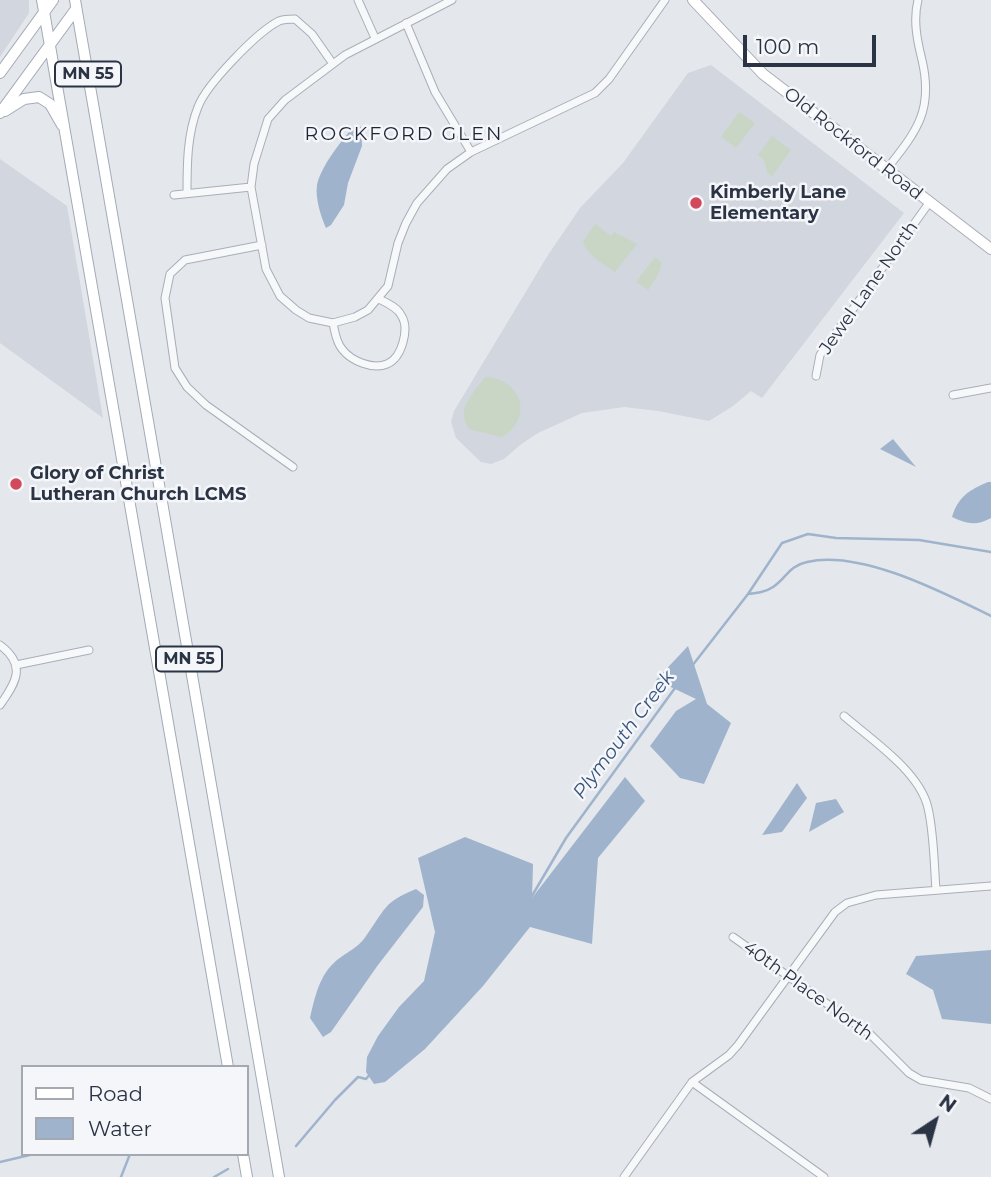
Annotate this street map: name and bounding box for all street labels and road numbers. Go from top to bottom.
road number: MN 55 [55,61,121,86]
street label: Old Rockford Road [779,83,927,205]
street label: Jewel Lane North [815,217,923,359]
road number: MN 55 [156,646,222,672]
street label: 40th Place North [739,937,877,1045]

